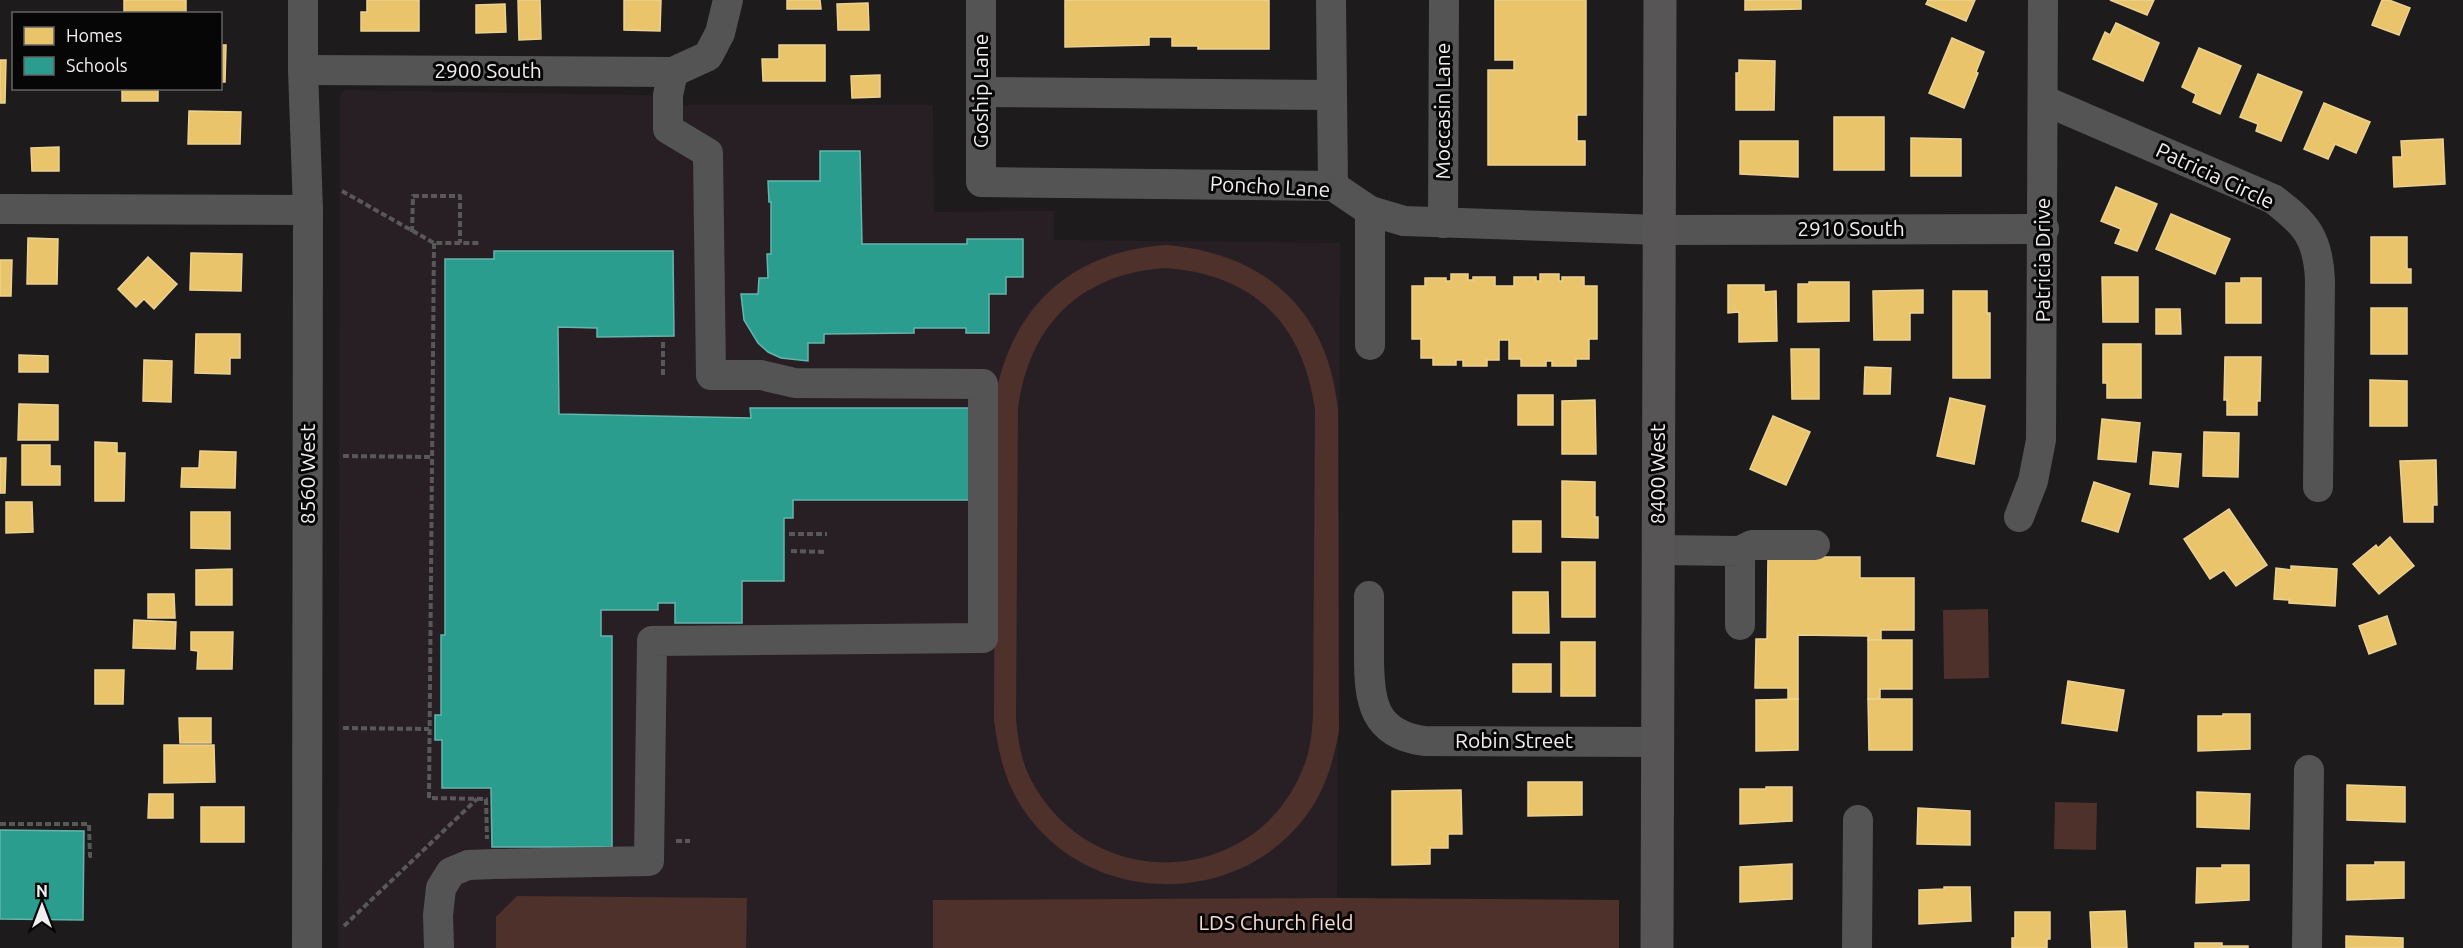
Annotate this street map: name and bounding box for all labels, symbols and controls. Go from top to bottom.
legend [12,12,222,90]
text: Homes [66,25,123,45]
street label: Goship Lane [968,34,992,148]
street label: Moccasin Lane [1430,43,1454,179]
text: Schools [66,55,128,75]
street label: 2900 South [434,58,542,82]
street label: Patricia Circle [2152,137,2278,213]
street label: Poncho Lane [1209,171,1331,201]
street label: Patricia Drive [2030,198,2054,322]
street label: 2910 South [1797,216,1905,240]
street label: 8560 West [295,424,319,524]
street label: 8400 West [1645,424,1669,524]
street label: Robin Street [1455,728,1573,752]
north arrow [12,876,72,936]
text: N [36,882,48,900]
park label: LDS Church field [1198,910,1354,934]

